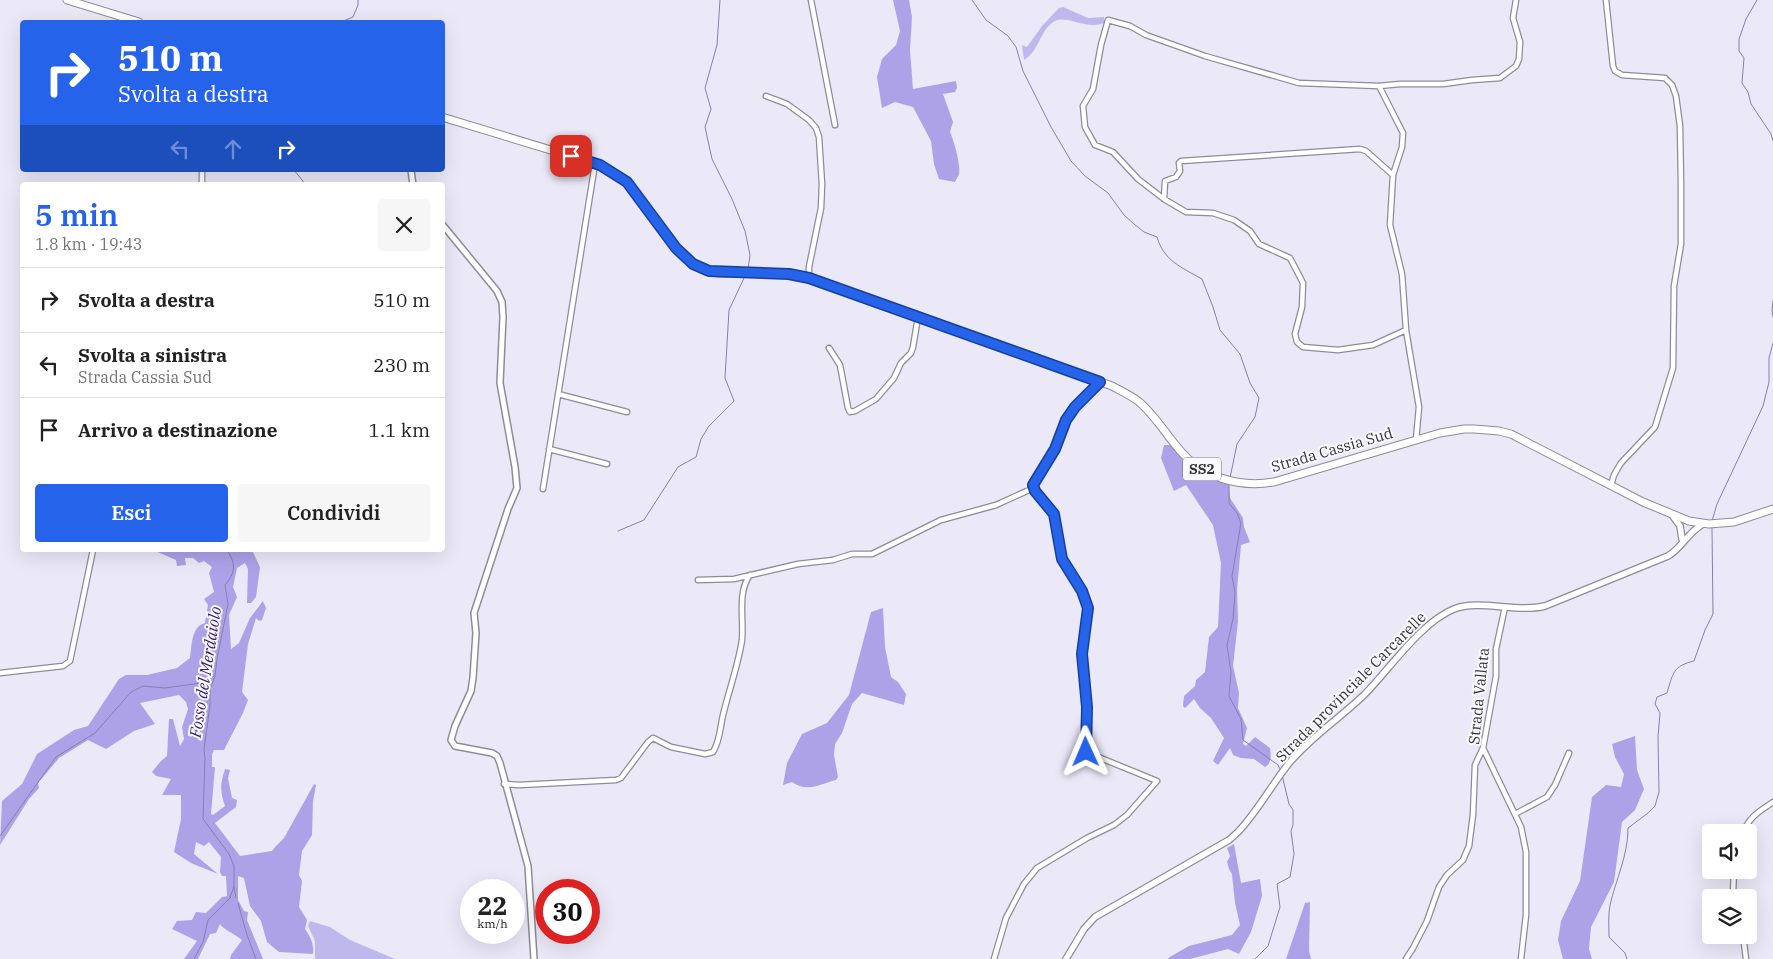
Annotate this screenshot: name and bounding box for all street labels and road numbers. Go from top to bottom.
street label: Strada Cassia Sud [1269,423,1395,476]
road number: SS2 [1183,458,1221,480]
street label: Strada provinciale Carcarelle [1271,607,1430,766]
street label: Strada Vallata [1464,646,1493,745]

